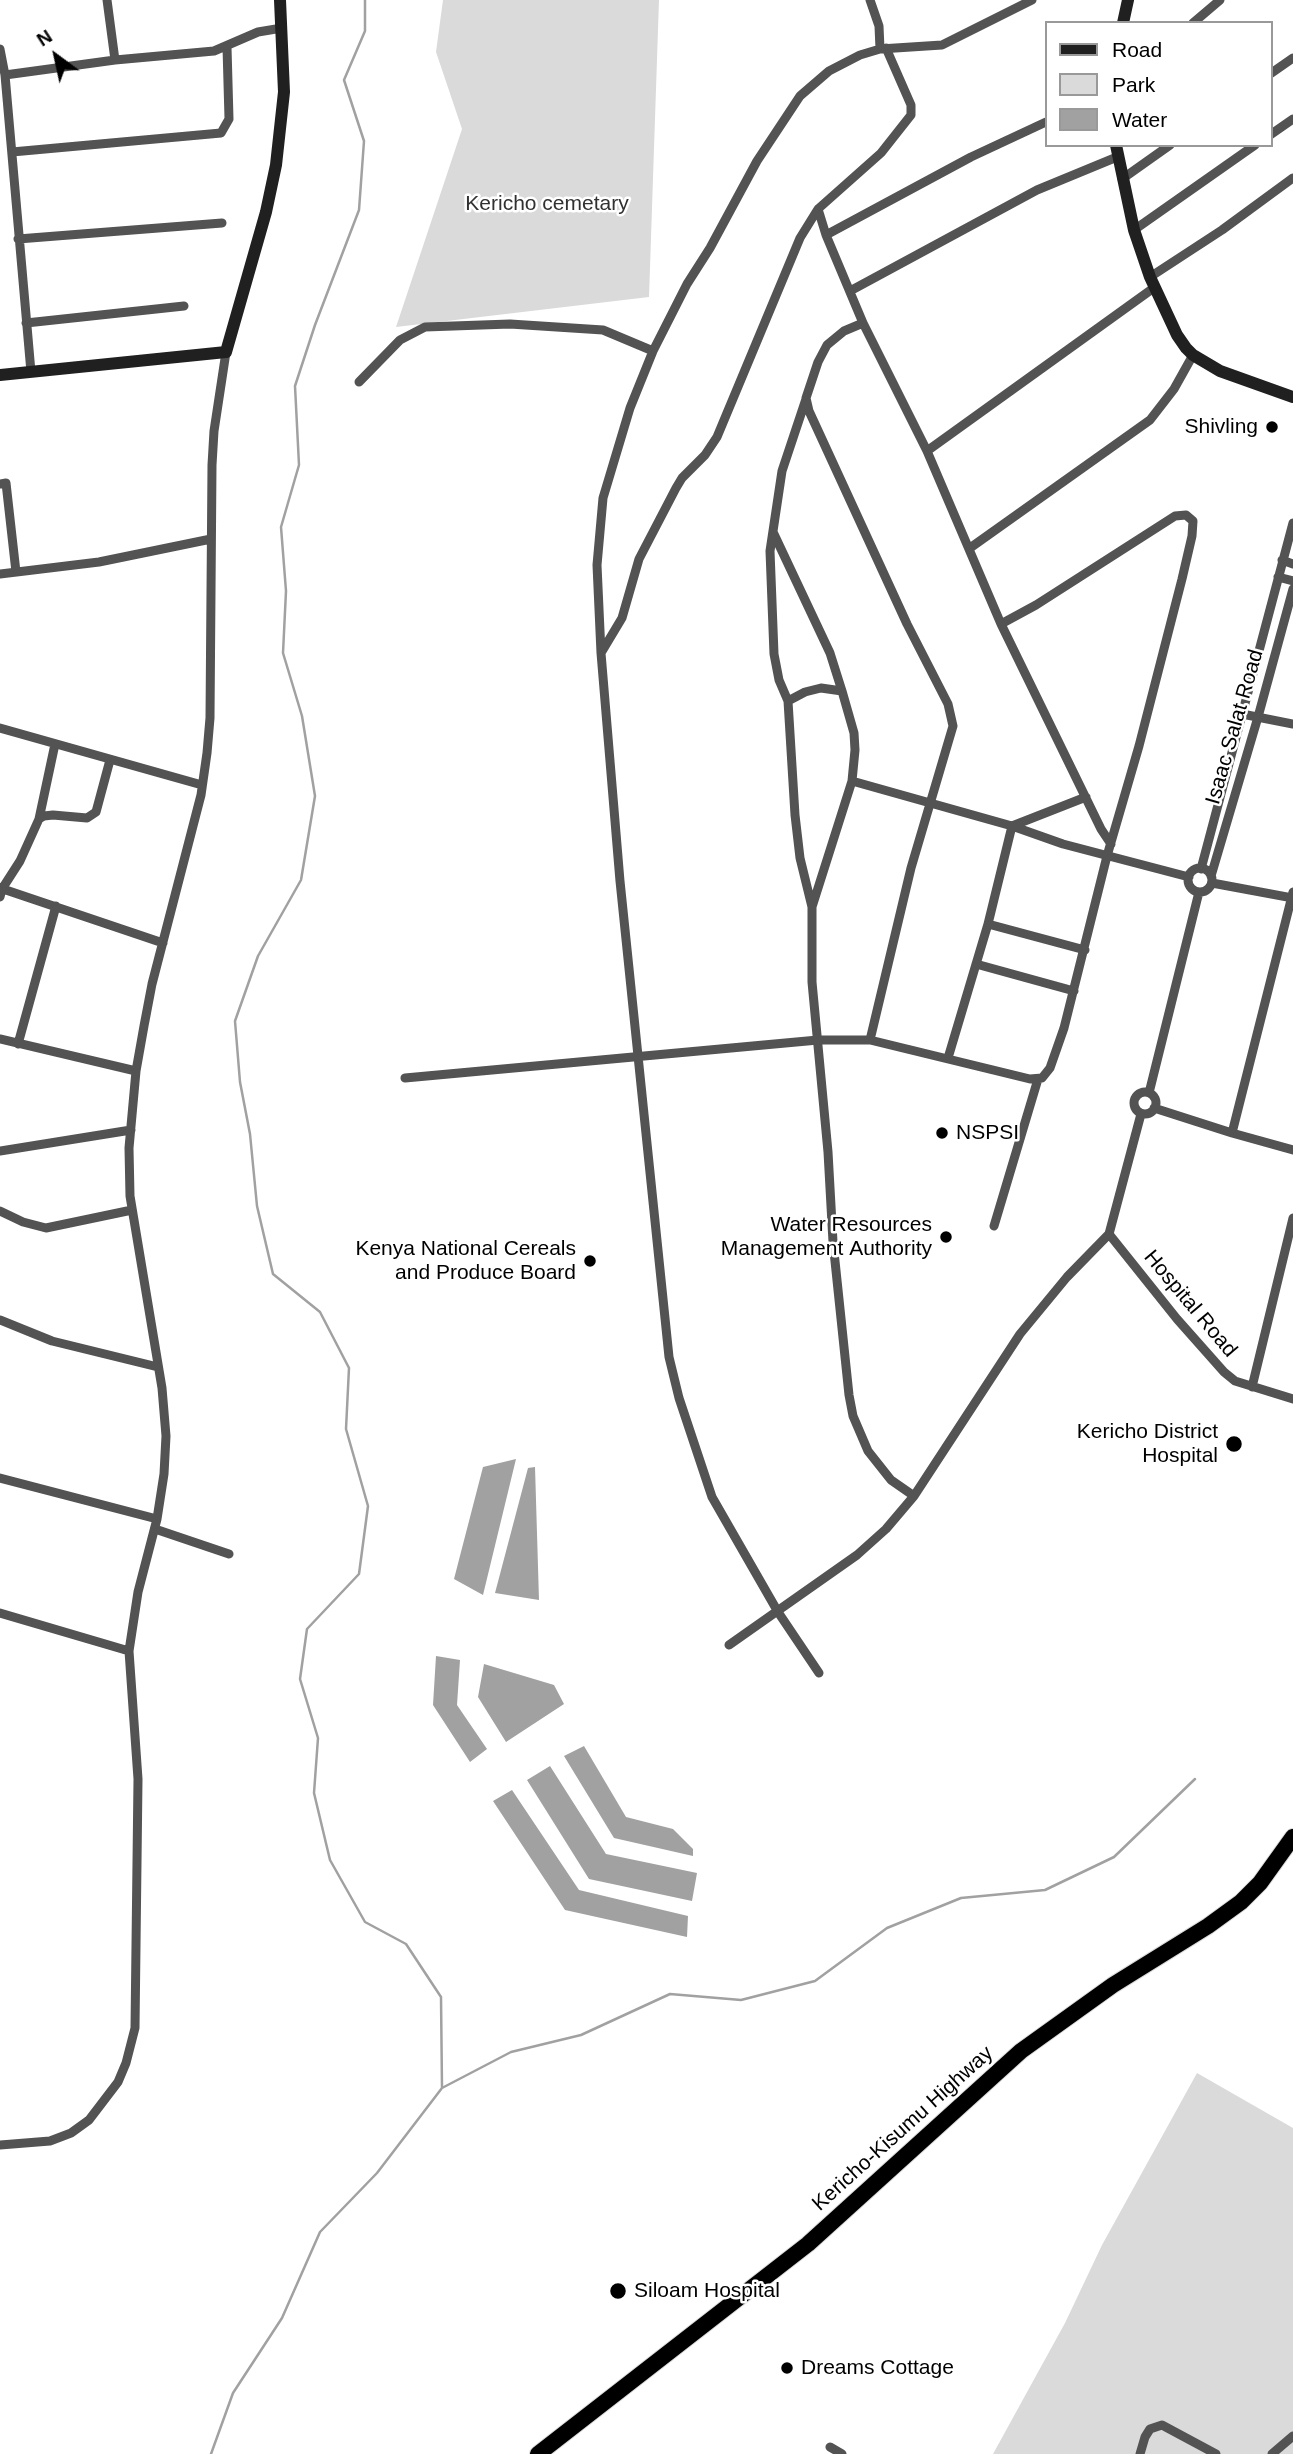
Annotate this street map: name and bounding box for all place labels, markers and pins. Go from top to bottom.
place label: Shivling [1184,414,1258,440]
marker: Shivling [1264,419,1280,435]
place label: NSPSI [956,1120,1019,1146]
marker: NSPSI [934,1125,950,1141]
place label: Water Resources Management Authority [721,1212,932,1262]
marker: Water Resources Management Authority [938,1229,954,1245]
place label: Kenya National Cereals and Produce Board [355,1236,576,1286]
marker: Kenya National Cereals and Produce Board [582,1253,598,1269]
place label: Kericho District Hospital [1077,1419,1218,1469]
marker: Kericho District Hospital [1224,1434,1244,1454]
place label: Siloam Hospital [634,2278,780,2304]
marker: Siloam Hospital [608,2281,628,2301]
place label: Dreams Cottage [801,2355,954,2381]
marker: Dreams Cottage [779,2360,795,2376]

